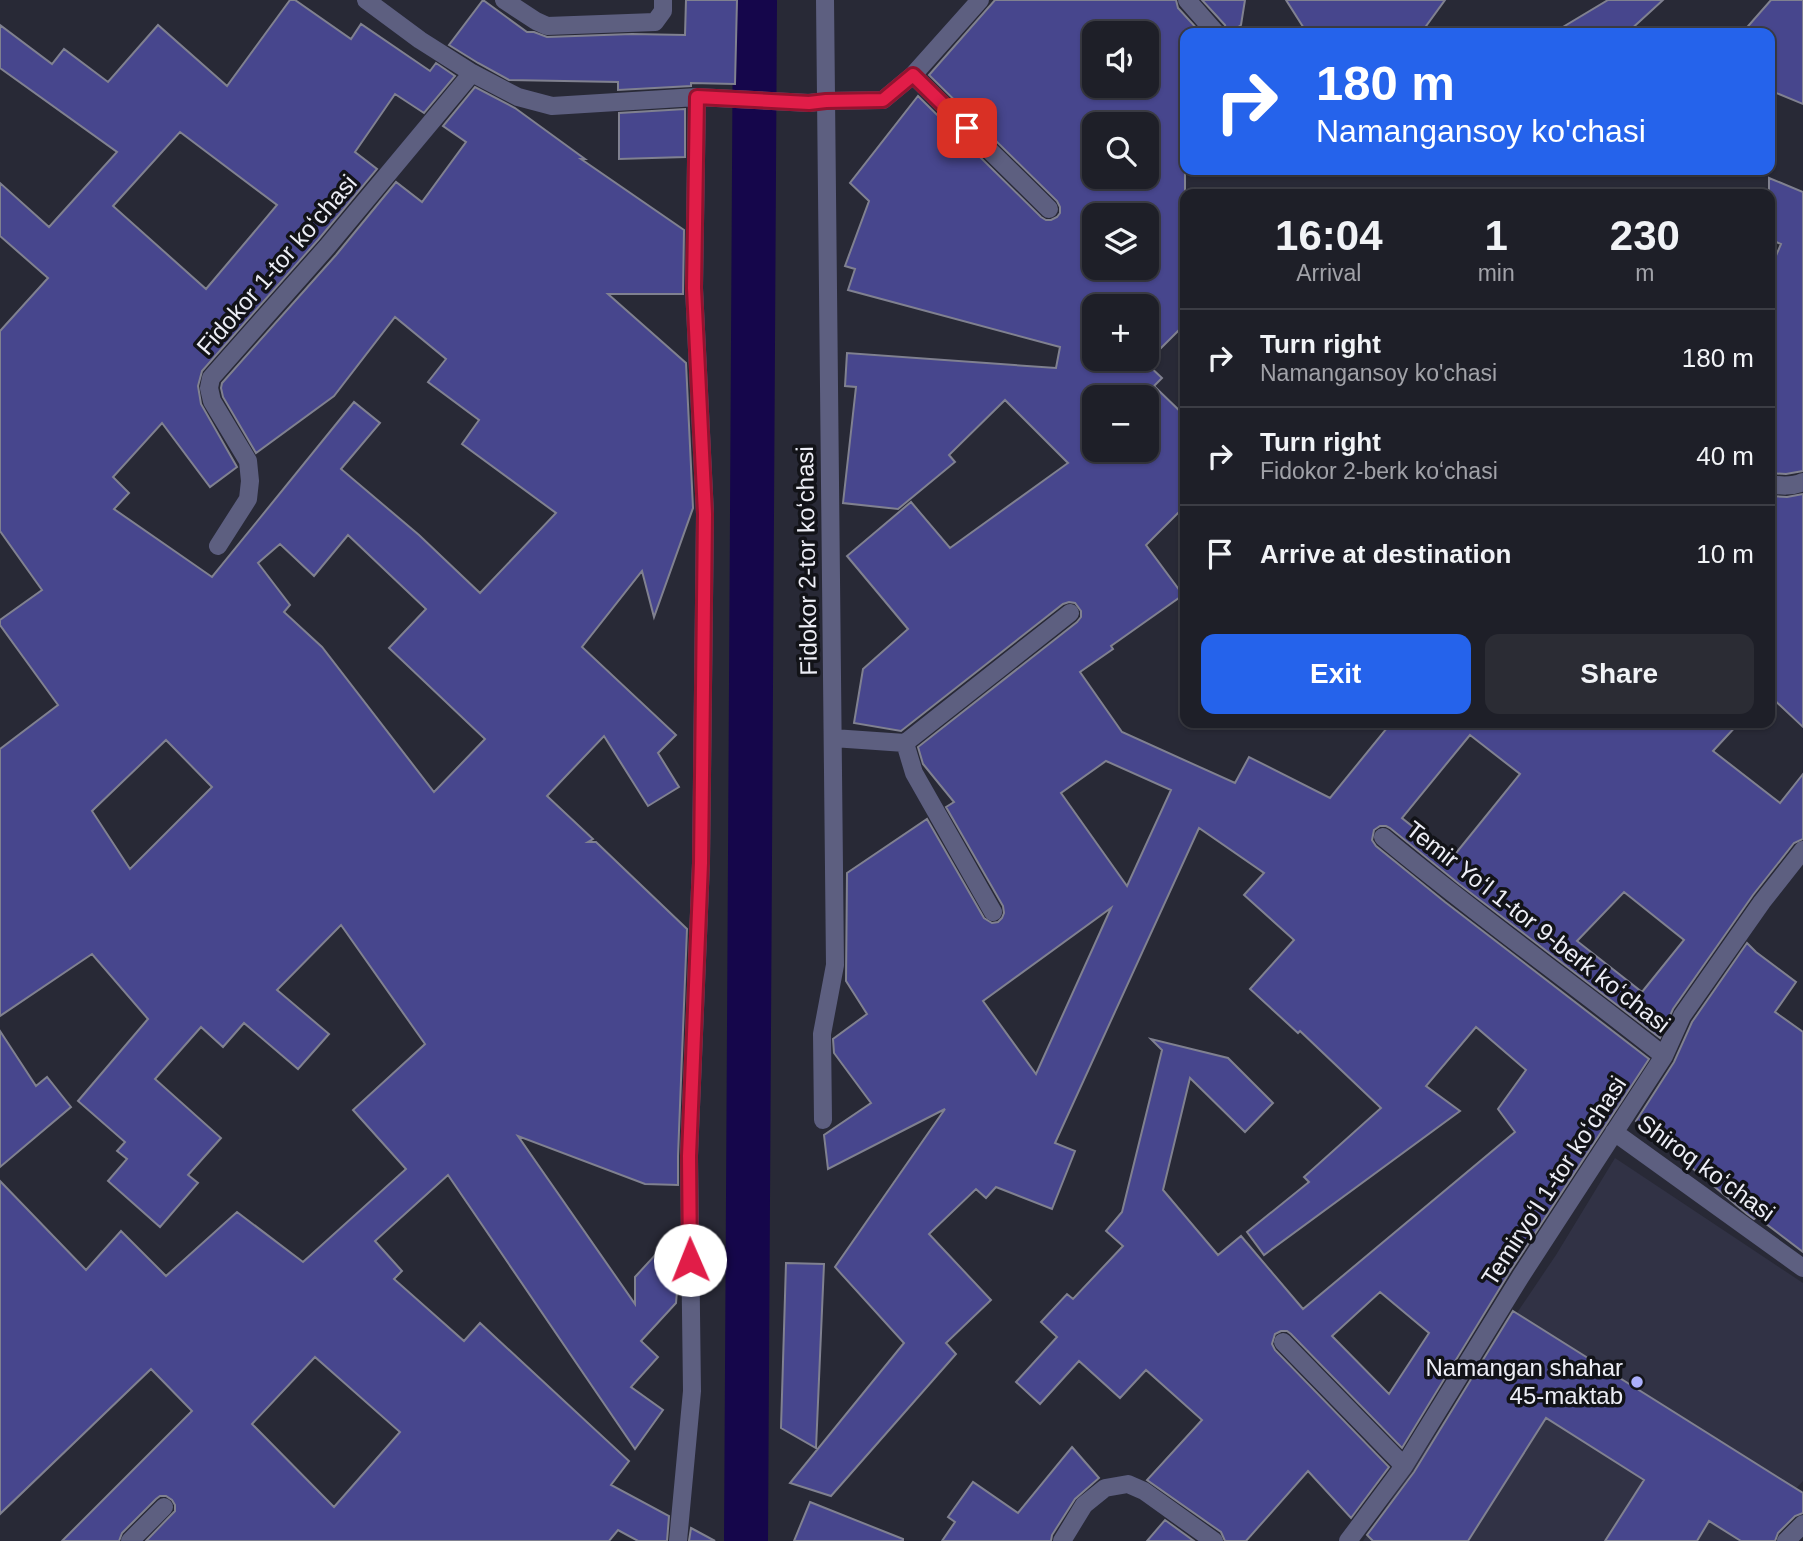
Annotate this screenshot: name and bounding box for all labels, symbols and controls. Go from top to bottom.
map controls [1082,21,1159,462]
button: sound [1082,21,1159,98]
icon: right [1201,56,1292,147]
text: 180 m [1316,56,1455,110]
pin [937,98,997,158]
icon: arrive [948,109,986,147]
button: search [1082,112,1159,189]
text: Namangansoy ko'chasi [1316,113,1646,149]
street label: Fidokor 1-tor koʻchasi [191,169,362,360]
button: layers [1082,203,1159,280]
text: 16:04 [1275,212,1383,259]
text: 1 [1484,212,1508,259]
text: 230 [1610,212,1680,259]
text: Arrival [1296,260,1361,286]
text: min [1478,260,1515,286]
text: m [1635,260,1654,286]
button: + [1082,294,1159,371]
text: Turn right [1260,329,1381,359]
icon: right [1201,339,1239,377]
text: 180 m [1682,343,1754,373]
text: Namangansoy ko'chasi [1260,360,1497,386]
button: − [1082,385,1159,462]
text: Turn right [1260,427,1381,457]
icon: right [1201,437,1239,475]
text: 40 m [1696,441,1754,471]
street label: Fidokor 2-tor koʻchasi [791,446,822,676]
text: Fidokor 2-berk koʻchasi [1260,458,1498,484]
icon: arrive [1201,535,1239,573]
text: Arrive at destination [1260,539,1511,569]
text: 10 m [1696,539,1754,569]
button: Exit [1201,634,1471,714]
button: Share [1485,634,1754,714]
street label: Temir Yoʻl 1-tor 9-berk koʻchasi [1401,815,1675,1038]
street label: Temiryoʻl 1-tor koʻchasi [1476,1071,1631,1290]
street label: Shiroq koʻchasi [1633,1109,1780,1226]
position arrow [653,1223,727,1297]
place label: Namangan shahar 45-maktab [1426,1354,1623,1409]
marker: Namangan shahar 45-maktab [1629,1374,1645,1390]

